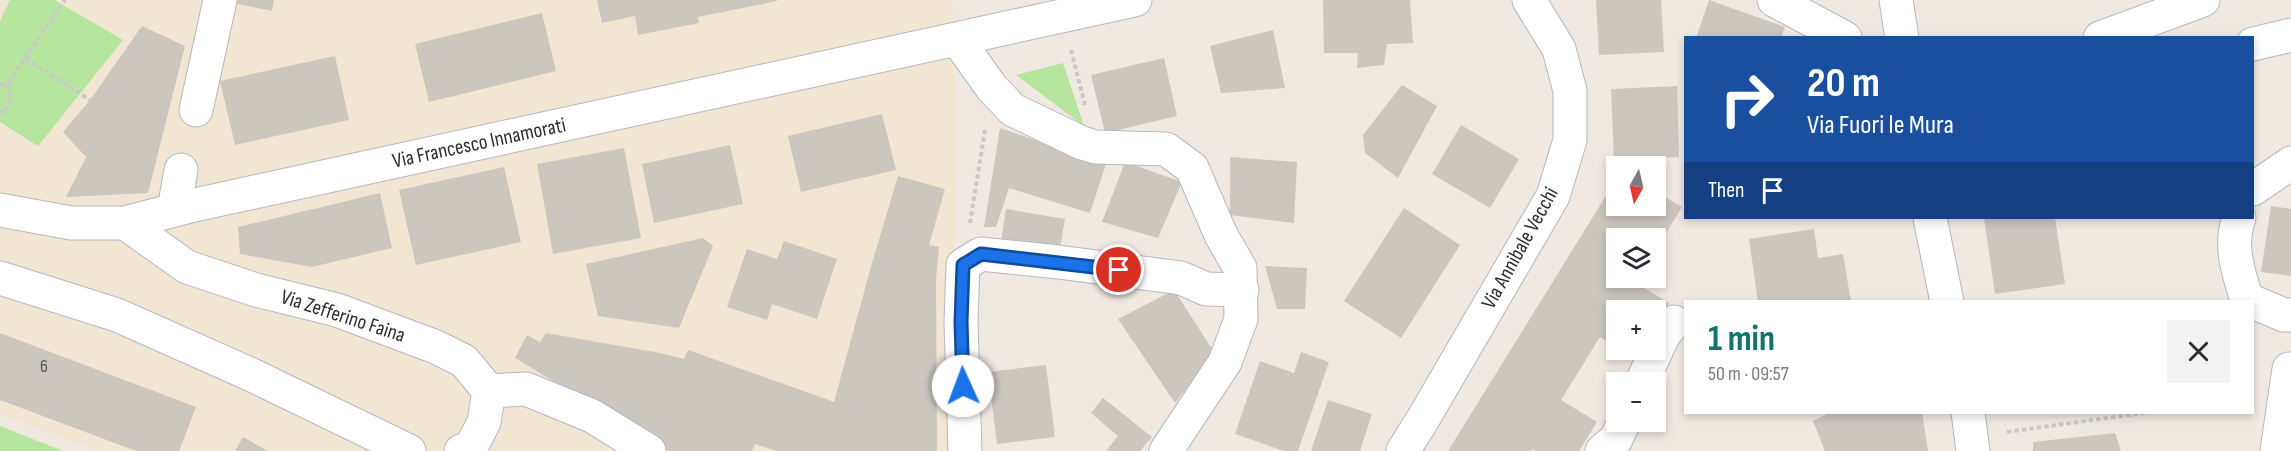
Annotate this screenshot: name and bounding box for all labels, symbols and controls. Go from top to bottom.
text: 20 m [1807,58,1880,109]
icon: right [1708,60,1786,138]
text: Via Fuori le Mura [1807,109,1954,141]
street label: Via Francesco Innamorati [390,112,568,174]
north arrow [1606,156,1666,216]
map controls [1606,156,1666,432]
icon: arrive [1756,174,1789,207]
text: Then [1708,177,1744,204]
street label: Via Annibale Vecchi [1476,183,1564,313]
button: layers [1606,228,1666,288]
pin [1093,244,1144,295]
icon: arrive [1102,253,1135,286]
street label: Via Zefferino Faina [278,284,408,348]
button: + [1606,300,1666,360]
text: 1 min [1708,318,1775,361]
button: close [2167,320,2230,383]
position arrow [931,354,995,418]
house number: 6 [40,356,48,377]
text: 50 m · 09:57 [1708,362,1789,386]
button: − [1606,372,1666,432]

